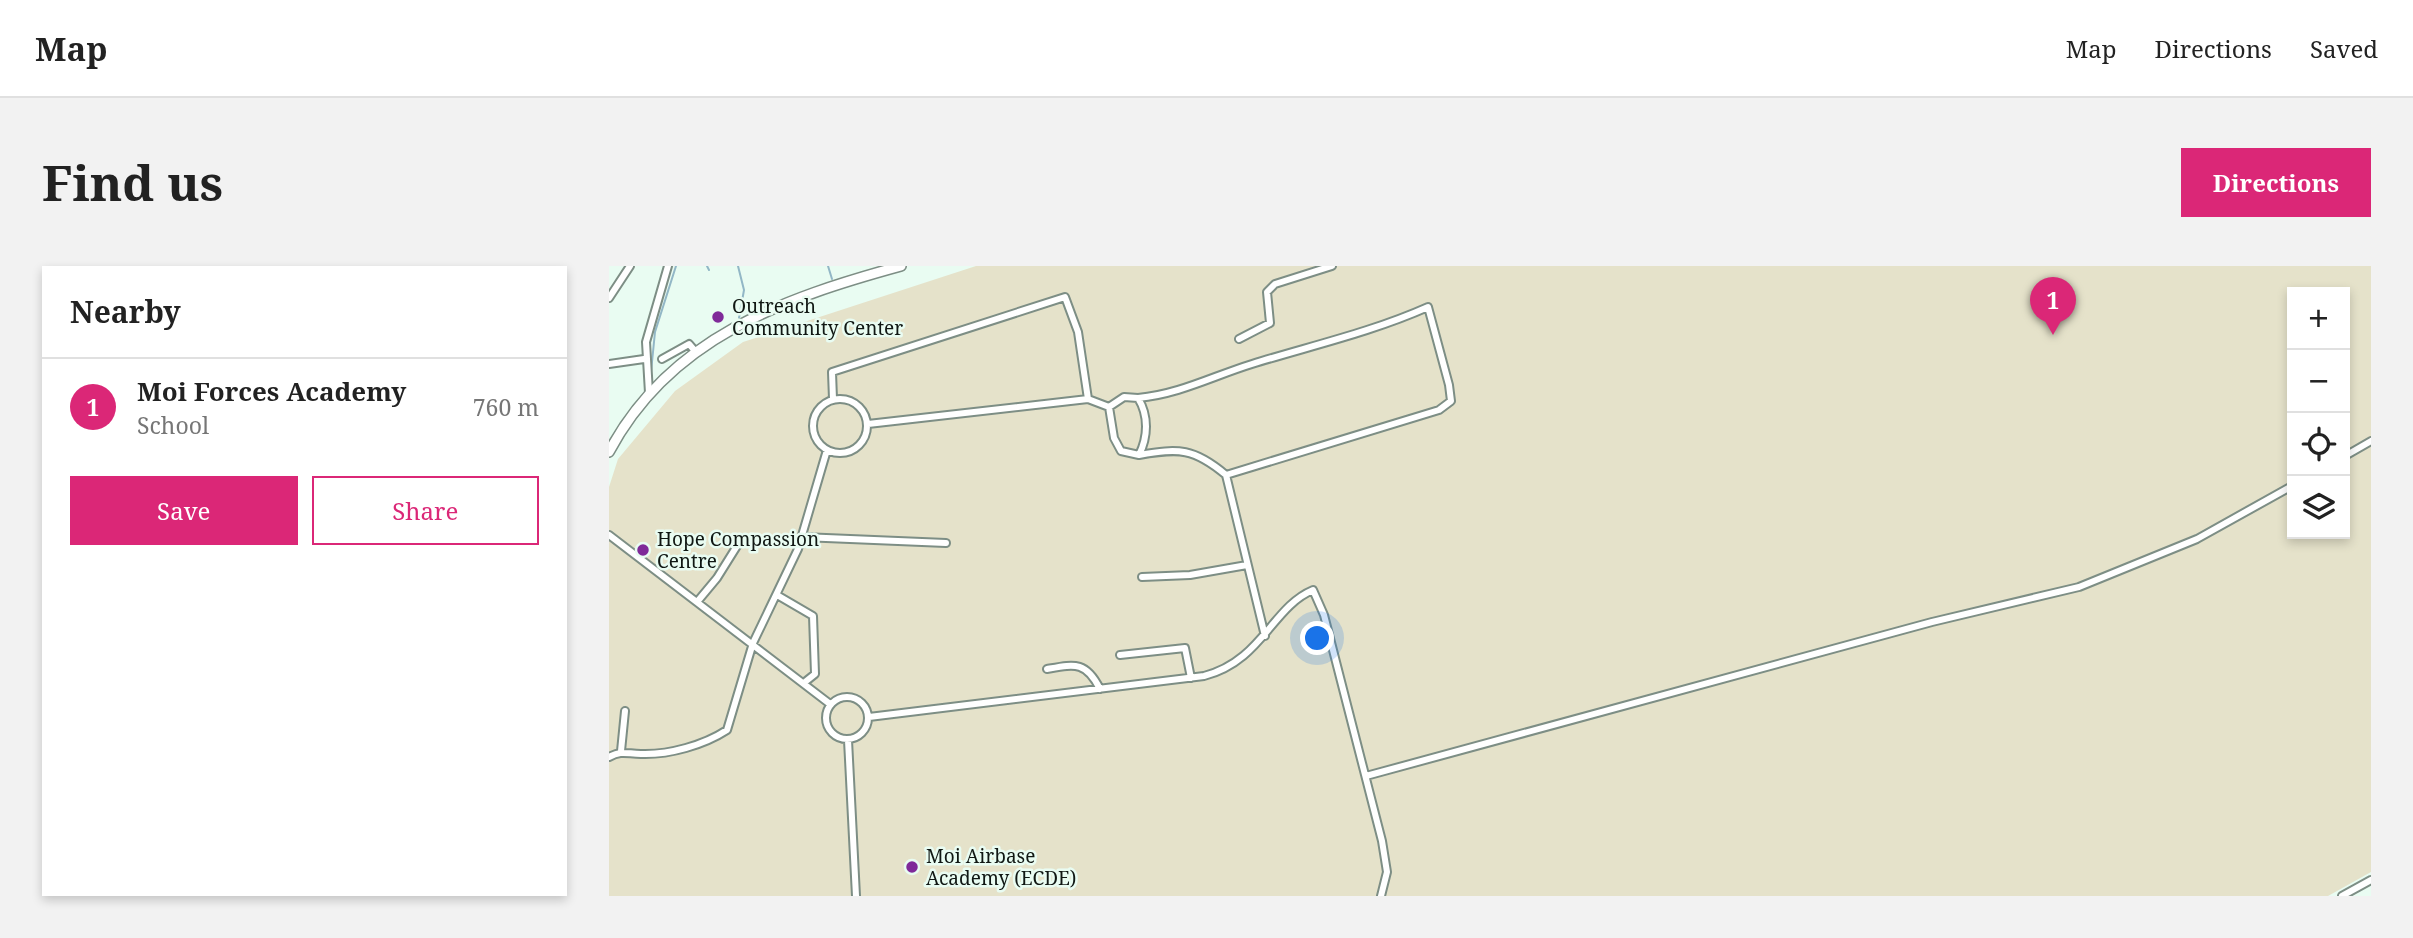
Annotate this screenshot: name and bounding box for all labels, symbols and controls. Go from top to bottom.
text: Map [35,26,108,71]
text: Map [2066,32,2117,65]
text: Directions [2155,32,2272,65]
text: Saved [2310,32,2378,65]
button: Directions [2181,148,2371,217]
text: Find us [42,149,223,215]
pin: 1 [2030,277,2076,335]
map controls [2287,287,2350,539]
button: + [2287,287,2350,350]
text: Nearby [70,291,181,332]
place label: Outreach Community Center [732,293,903,341]
marker: Outreach Community Center [710,309,726,325]
button: − [2287,350,2350,413]
text: Moi Forces Academy [137,373,406,409]
text: 1 [87,391,100,423]
text: 760 m [473,391,539,423]
text: School [137,409,209,441]
button: locate [2287,413,2350,476]
button: Save [70,476,298,545]
button: Share [312,476,539,545]
button: layers [2287,476,2350,539]
place label: Hope Compassion Centre [657,526,819,574]
marker: Hope Compassion Centre [635,542,651,558]
your location [1300,621,1334,655]
place label: Moi Airbase Academy (ECDE) [926,843,1076,891]
marker: Moi Airbase Academy (ECDE) [904,859,920,875]

